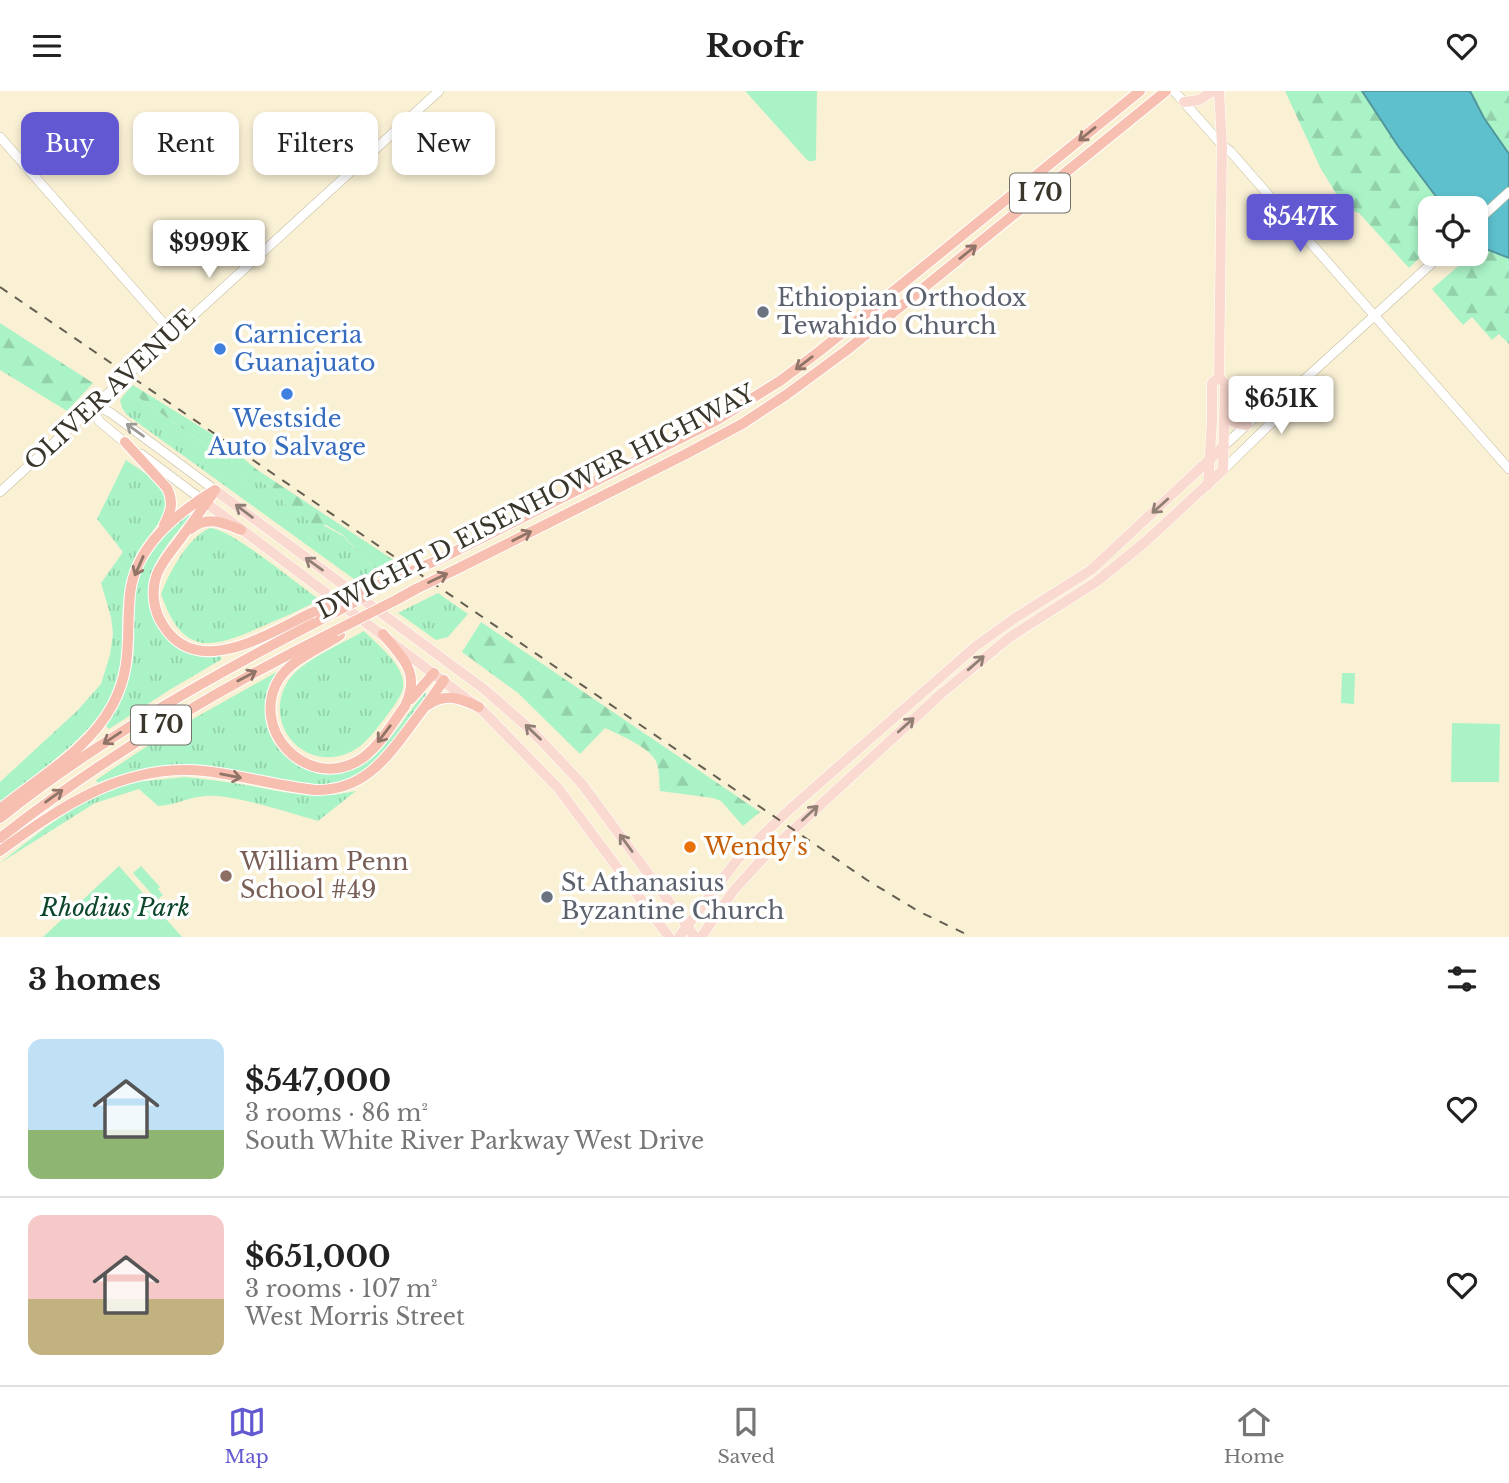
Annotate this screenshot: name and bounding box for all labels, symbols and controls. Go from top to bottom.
text: Roofr [705,26,804,66]
icon: menu [28,27,66,65]
icon: heart [1443,27,1481,65]
chip: Buy [21,112,119,175]
chip: Rent [133,112,239,175]
chip: Filters [253,112,378,175]
chip: New [392,112,495,175]
one-way arrow [1079,126,1097,142]
road number: I 70 [1010,173,1070,213]
pin: $547K [1251,195,1349,254]
map controls [1418,196,1488,266]
button: locate [1418,196,1488,266]
text: $547K [1263,203,1337,231]
pin: $999K [160,221,258,280]
text: $999K [169,229,249,257]
one-way arrow [958,244,976,260]
place label: Ethiopian Orthodox Tewahido Church [777,283,1027,340]
street label: OLIVER AVENUE [18,303,201,476]
marker: Ethiopian Orthodox Tewahido Church [755,304,771,320]
place label: Carniceria Guanajuato [234,320,376,377]
marker: Carniceria Guanajuato [212,341,228,357]
one-way arrow [796,356,814,371]
pin: $651K [1232,377,1330,436]
street label: DWIGHT D EISENHOWER HIGHWAY [312,378,760,625]
text: $651K [1245,385,1317,413]
marker: Westside Auto Salvage [279,386,295,402]
place label: Westside Auto Salvage [207,404,366,461]
one-way arrow [126,423,145,438]
one-way arrow [1151,498,1169,514]
one-way arrow [235,504,254,519]
one-way arrow [511,529,532,543]
one-way arrow [132,555,145,576]
one-way arrow [306,556,324,571]
one-way arrow [427,571,448,584]
one-way arrow [966,655,984,671]
one-way arrow [236,668,257,682]
road number: I 70 [131,705,191,745]
one-way arrow [897,717,915,733]
one-way arrow [377,724,391,743]
one-way arrow [525,724,542,741]
one-way arrow [102,731,122,745]
one-way arrow [219,769,242,783]
one-way arrow [45,789,63,804]
one-way arrow [801,805,819,821]
place label: Wendy's [703,832,808,861]
one-way arrow [618,834,633,852]
marker: Wendy's [682,839,698,855]
place label: William Penn School #49 [239,847,409,904]
marker: William Penn School #49 [218,868,234,884]
place label: St Athanasius Byzantine Church [561,868,784,925]
marker: St Athanasius Byzantine Church [539,889,555,905]
park label: Rhodius Park [39,893,190,922]
icon: filters [1443,960,1481,998]
text: 3 homes [28,961,161,998]
text: $547,000 [245,1062,391,1099]
icon: home [84,1067,168,1151]
icon: heart [1443,1090,1481,1128]
text: 3 rooms · 86 m² [245,1099,428,1127]
text: South White River Parkway West Drive [245,1127,704,1155]
text: $651,000 [245,1238,391,1275]
icon: home [84,1243,168,1327]
icon: heart [1443,1266,1481,1304]
text: 3 rooms · 107 m² [245,1275,438,1303]
text: West Morris Street [245,1303,465,1331]
tab: Map [224,1403,269,1468]
tab: Saved [718,1403,775,1468]
tab: Home [1224,1403,1285,1468]

